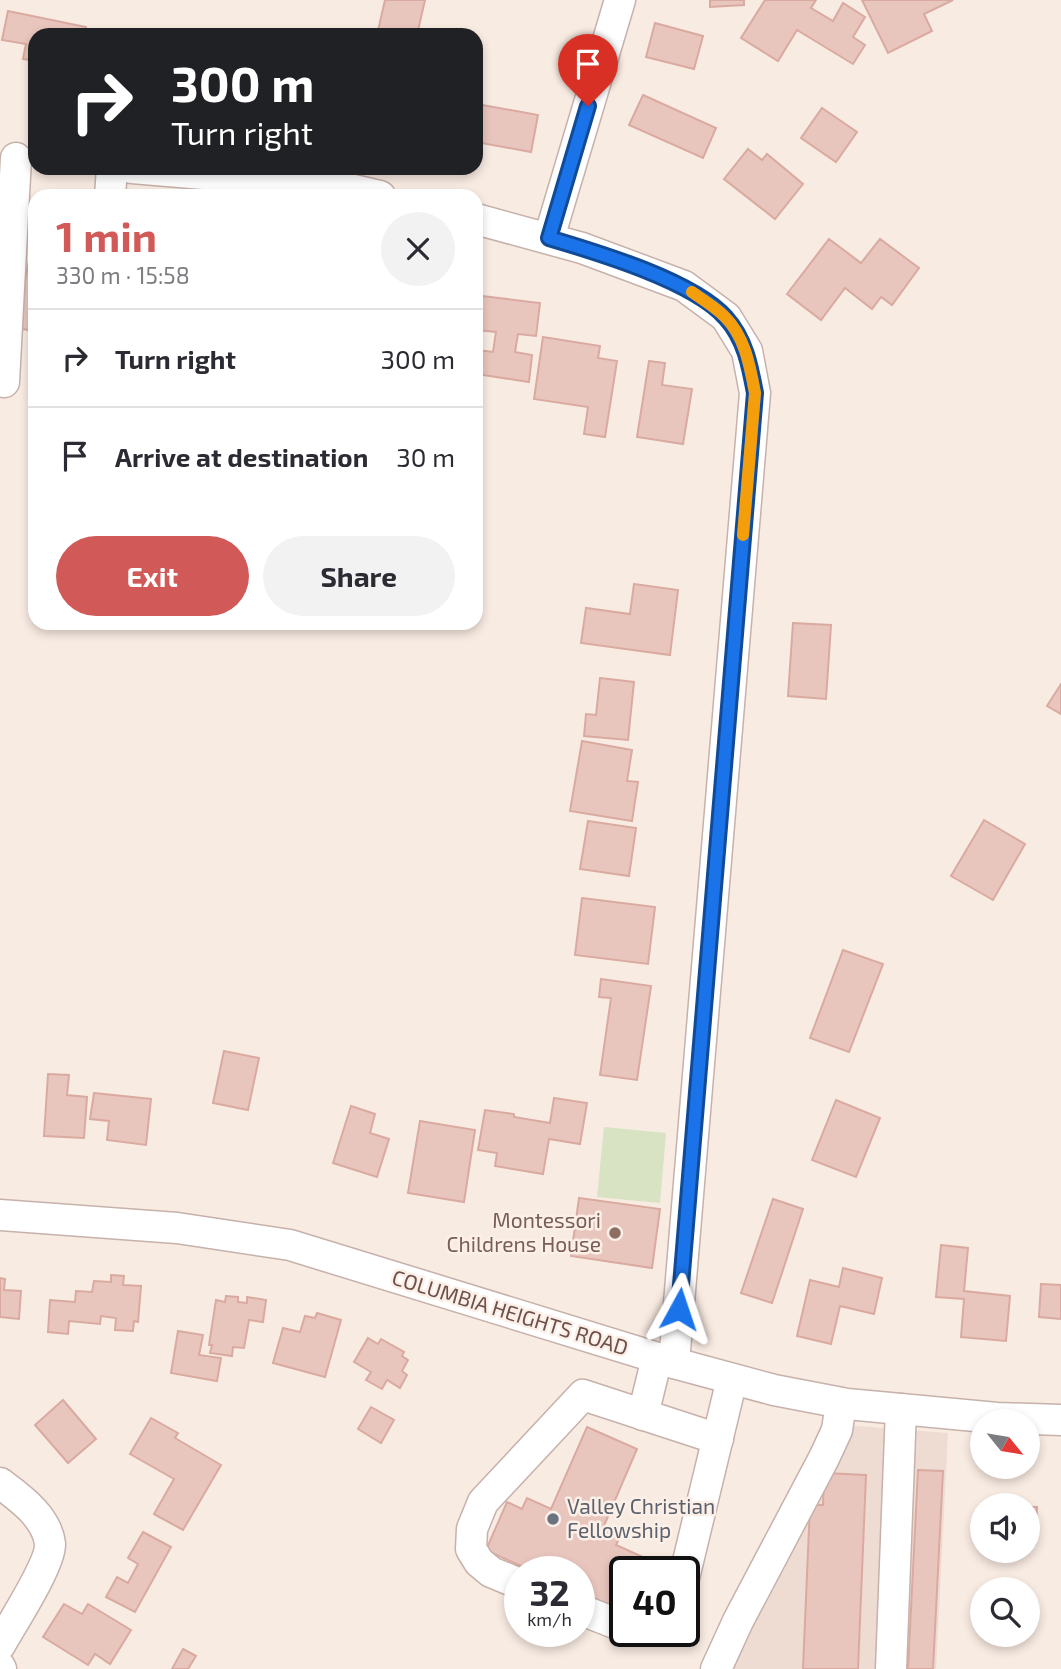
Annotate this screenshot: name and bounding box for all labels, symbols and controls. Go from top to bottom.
pin [558,34,618,106]
icon: arrive [569,45,607,83]
text: 300 m [171,53,314,112]
icon: right [56,56,147,147]
text: Turn right [171,113,313,151]
text: 1 min [56,210,157,260]
button: close [381,212,455,286]
text: 330 m · 15:58 [56,261,190,289]
icon: right [56,339,94,377]
text: Turn right [115,343,236,374]
text: 300 m [381,343,455,374]
icon: arrive [56,437,94,475]
text: Arrive at destination [115,441,368,472]
text: 30 m [396,441,455,472]
button: Exit [56,536,249,616]
button: Share [263,536,455,616]
place label: Montessori Childrens House [447,1207,601,1256]
marker: Montessori Childrens House [607,1225,623,1241]
street label: COLUMBIA HEIGHTS ROAD [389,1264,631,1359]
position arrow [642,1272,716,1346]
north arrow [970,1409,1040,1479]
map controls [970,1409,1040,1647]
place label: Valley Christian Fellowship [567,1493,715,1542]
button: sound [970,1493,1040,1563]
marker: Valley Christian Fellowship [545,1511,561,1527]
speed limit sign: 40 [609,1556,700,1647]
text: 32 [529,1571,570,1613]
button: search [970,1577,1040,1647]
text: km/h [527,1608,572,1630]

